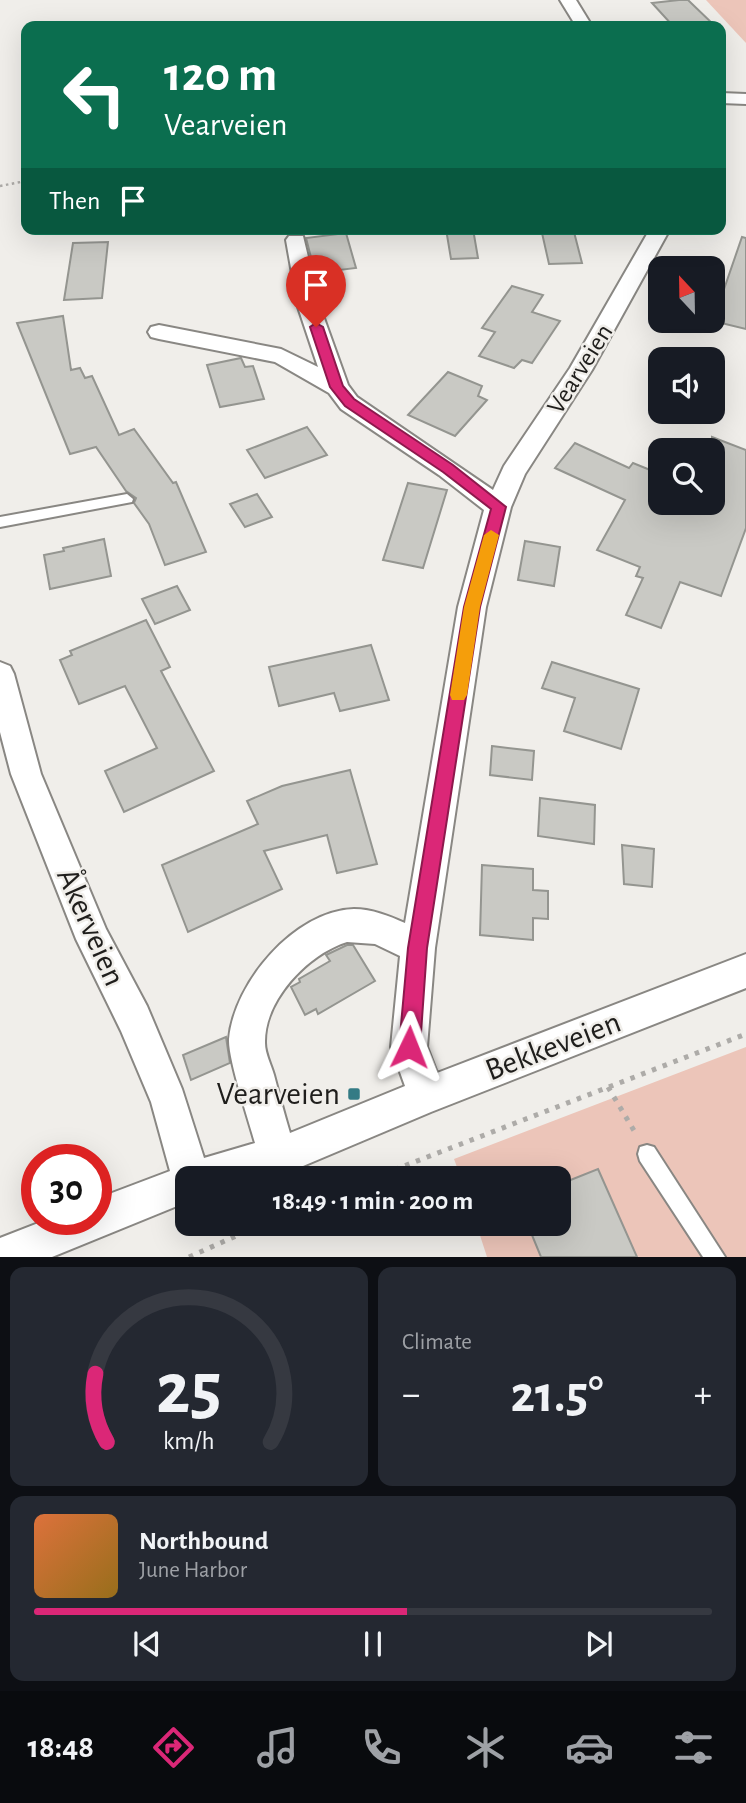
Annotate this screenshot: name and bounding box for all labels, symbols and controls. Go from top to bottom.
icon: left [49,49,140,140]
text: 120 m [164,51,277,100]
text: Vearveien [164,109,287,141]
icon: arrive [114,182,152,220]
text: Then [49,188,100,214]
pin [286,255,346,327]
north arrow [648,256,724,332]
map controls [648,256,725,515]
icon: arrive [297,266,335,304]
street label: Vearveien [542,320,618,418]
button: sound [648,347,725,424]
button: search [648,438,725,515]
street label: Åkerveien [51,862,134,991]
street label: Bekkeveien [481,1006,625,1086]
position arrow [372,1010,446,1084]
place label: Vearveien [217,1078,340,1110]
marker: Vearveien [346,1086,362,1102]
speed limit sign: 30 [21,1144,112,1235]
text: 18:49 · 1 min · 200 m [273,1188,473,1214]
text: Climate [402,1331,472,1354]
text: 25 [156,1355,222,1428]
text: 21.5° [511,1369,603,1421]
text: − [402,1376,420,1414]
text: + [694,1376,712,1414]
text: km/h [163,1429,215,1454]
text: Northbound [139,1528,268,1554]
text: June Harbor [139,1559,247,1582]
icon: previous [128,1625,166,1663]
icon: pause [354,1625,392,1663]
icon: next [580,1625,618,1663]
icon: directions [149,1723,198,1772]
icon: music [253,1723,302,1772]
icon: phone [357,1723,406,1772]
icon: climate [461,1723,510,1772]
icon: car [565,1723,614,1772]
icon: filters [669,1723,718,1772]
text: 18:48 [28,1731,94,1763]

